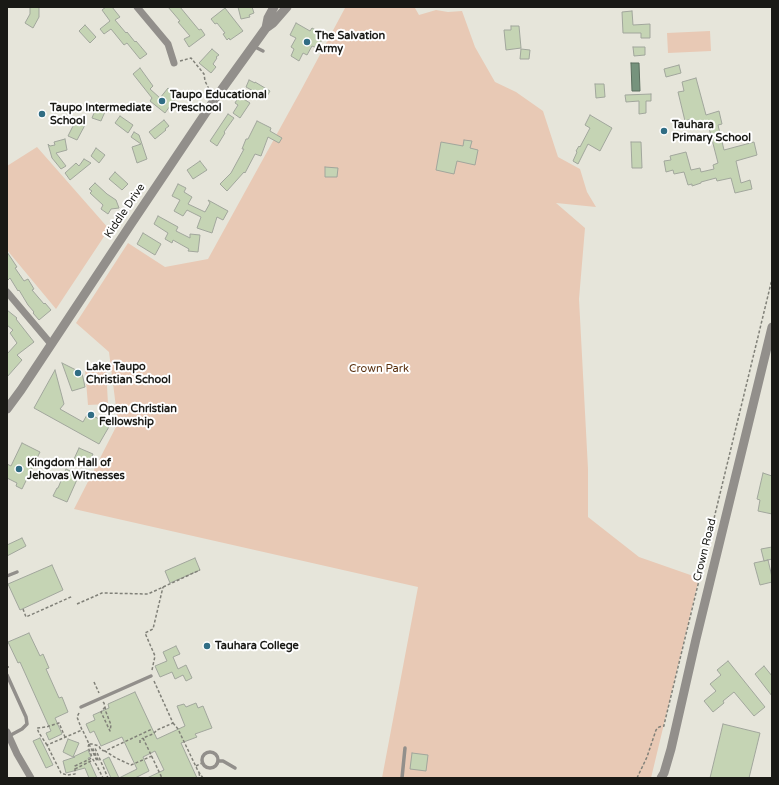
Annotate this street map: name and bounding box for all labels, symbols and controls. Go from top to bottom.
place label: The Salvation Army [315,29,385,55]
marker: The Salvation Army [302,37,312,47]
place label: Taupo Educational Preschool [170,88,267,114]
marker: Taupo Educational Preschool [157,96,167,106]
place label: Taupo Intermediate School [50,101,152,127]
marker: Taupo Intermediate School [37,109,47,119]
place label: Tauhara Primary School [672,118,751,144]
marker: Tauhara Primary School [659,126,669,136]
street label: Kiddle Drive [102,181,148,241]
place label: Lake Taupo Christian School [86,360,171,386]
park label: Crown Park [349,362,409,376]
marker: Lake Taupo Christian School [73,368,83,378]
place label: Open Christian Fellowship [99,402,177,428]
marker: Open Christian Fellowship [86,410,96,420]
place label: Kingdom Hall of Jehovas Witnesses [27,456,125,482]
marker: Kingdom Hall of Jehovas Witnesses [14,464,24,474]
street label: Crown Road [691,517,719,583]
place label: Tauhara College [215,639,299,653]
marker: Tauhara College [202,641,212,651]

